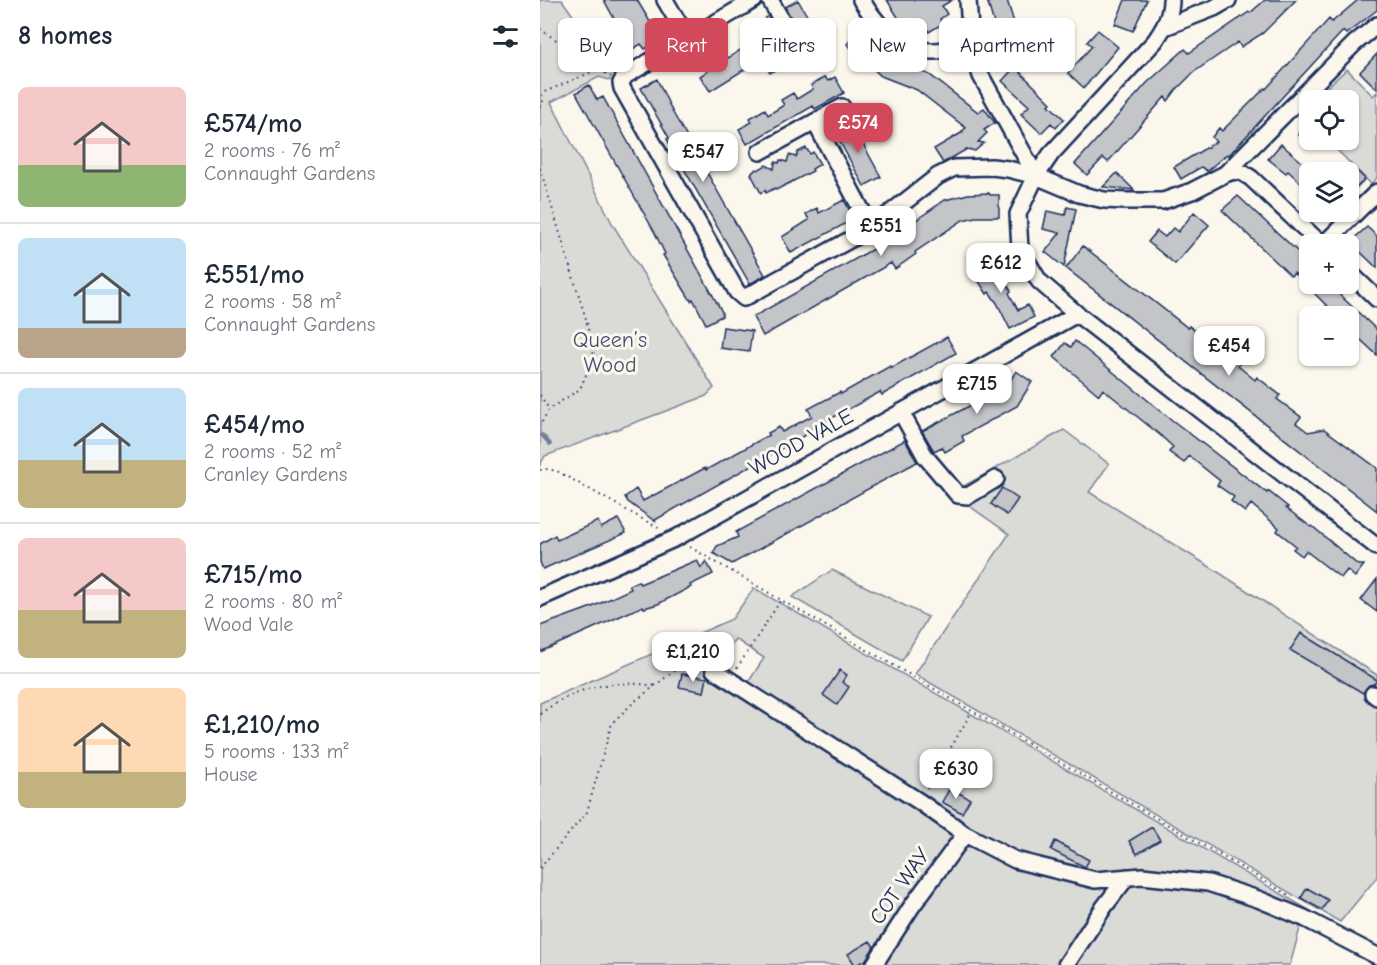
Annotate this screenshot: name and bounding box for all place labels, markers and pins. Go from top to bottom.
pin: £574 [822,103,894,154]
pin: £547 [667,132,739,183]
pin: £551 [845,206,917,257]
pin: £612 [965,243,1037,294]
pin: £454 [1193,326,1265,377]
pin: £715 [941,364,1013,415]
pin: £1,210 [644,632,742,683]
pin: £630 [920,749,992,800]

